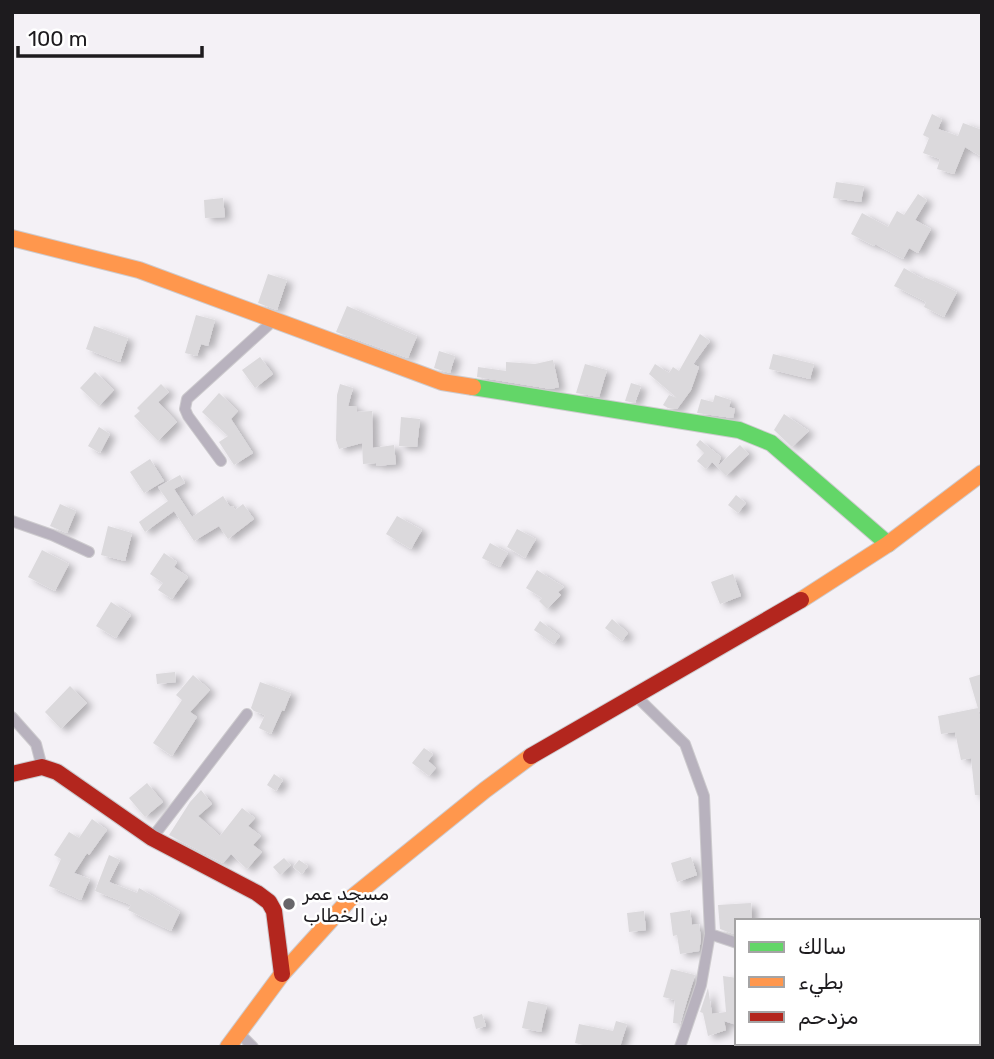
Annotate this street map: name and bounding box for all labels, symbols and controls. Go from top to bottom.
scale bar [18,14,201,58]
text: 100 m [28,26,87,51]
place label: مسجد عمر بن الخطاب [302,882,389,927]
marker: مسجد عمر بن الخطاب [281,896,297,912]
legend [735,919,980,1045]
text: سالك [798,934,846,959]
text: بطيء [798,969,844,998]
text: مزدحم [798,1004,858,1031]

